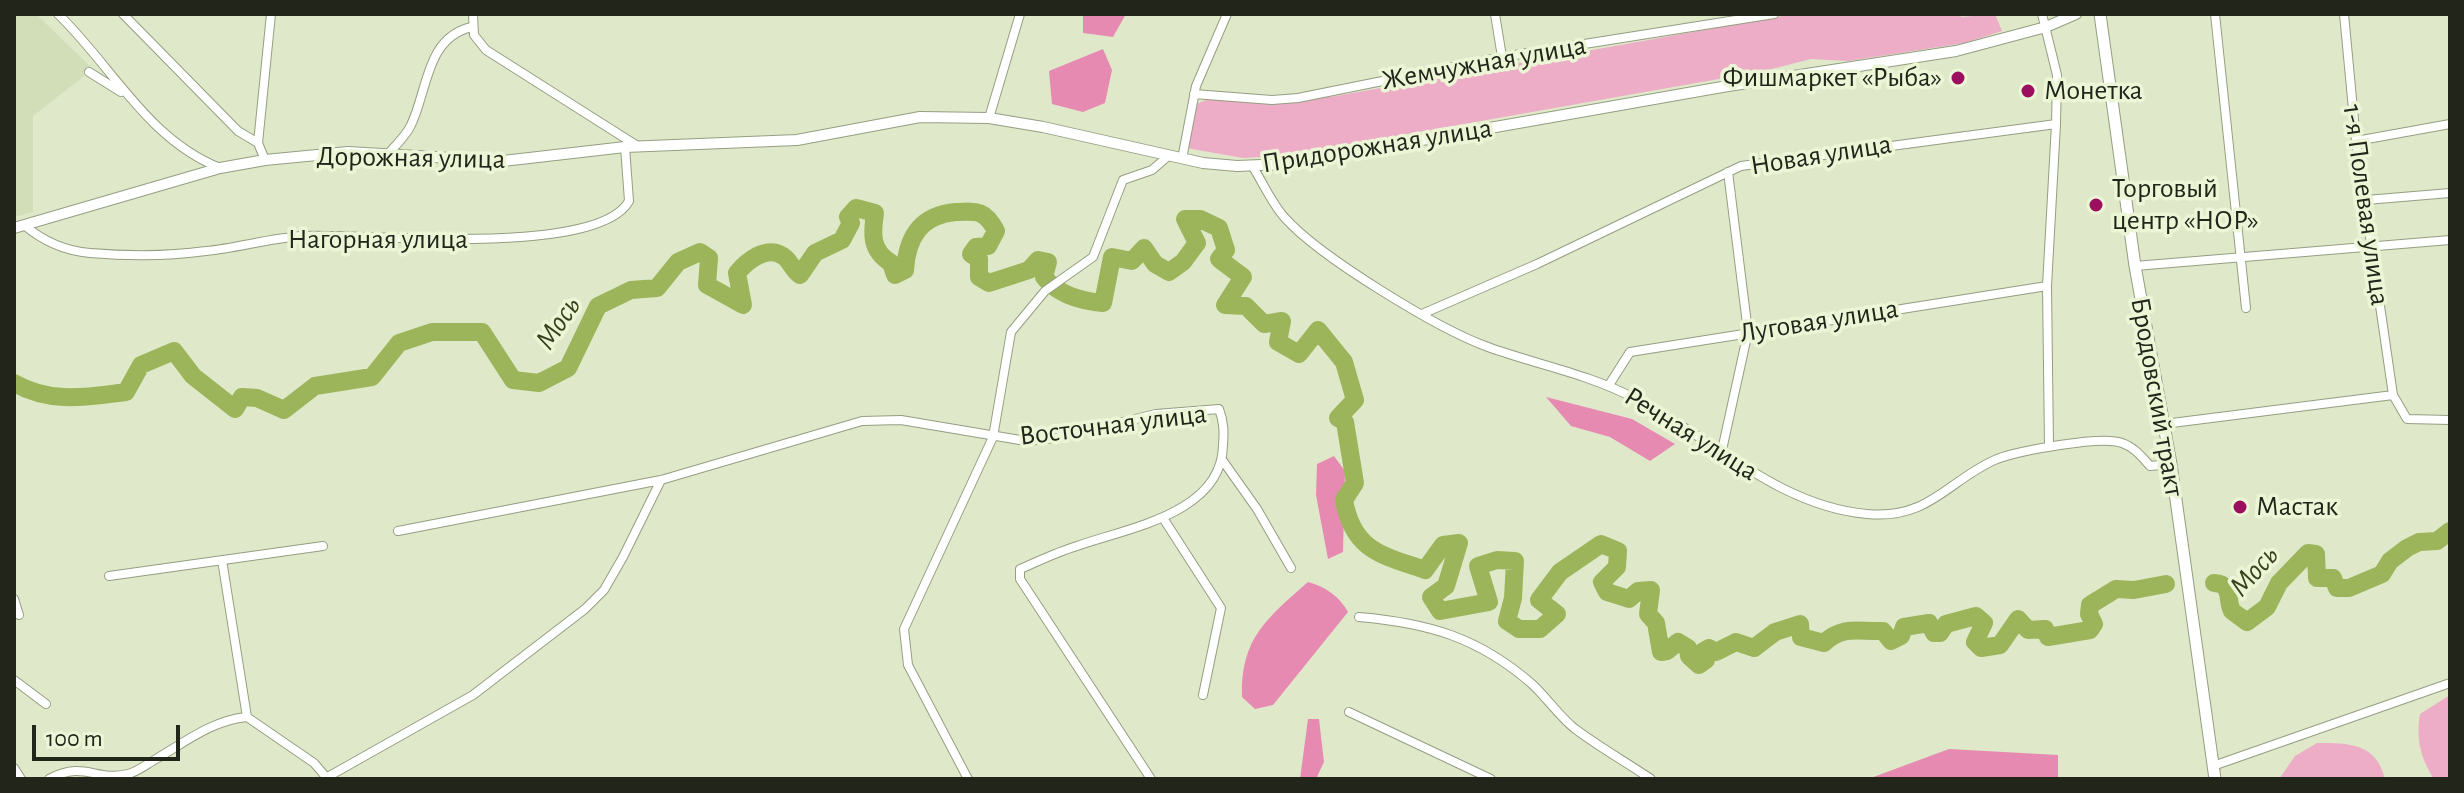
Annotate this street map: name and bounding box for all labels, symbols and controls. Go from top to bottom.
street label: Жемчужная улица [1379,28,1589,98]
place label: Фишмаркет «Рыба» [1723,61,1942,95]
marker: Фишмаркет «Рыба» [1949,69,1967,87]
place label: Монетка [2044,74,2143,108]
marker: Монетка [2019,82,2037,100]
street label: 1-я Полевая улица [2335,102,2397,308]
street label: Придорожная улица [1260,111,1494,181]
street label: Новая улица [1748,127,1894,183]
street label: Дорожная улица [316,140,506,176]
place label: Торговый центр «НОР» [2112,172,2259,238]
marker: Торговый центр «НОР» [2087,196,2105,214]
street label: Нагорная улица [288,223,468,257]
water label: Мось [527,289,589,357]
street label: Луговая улица [1737,292,1901,350]
street label: Бродовский тракт [2123,295,2191,499]
street label: Речная улица [1618,380,1764,488]
street label: Восточная улица [1018,397,1208,453]
place label: Мастак [2256,490,2338,524]
marker: Мастак [2231,498,2249,516]
water label: Мось [2222,538,2286,604]
scale bar [36,709,184,759]
text: 100 m [46,727,103,751]

